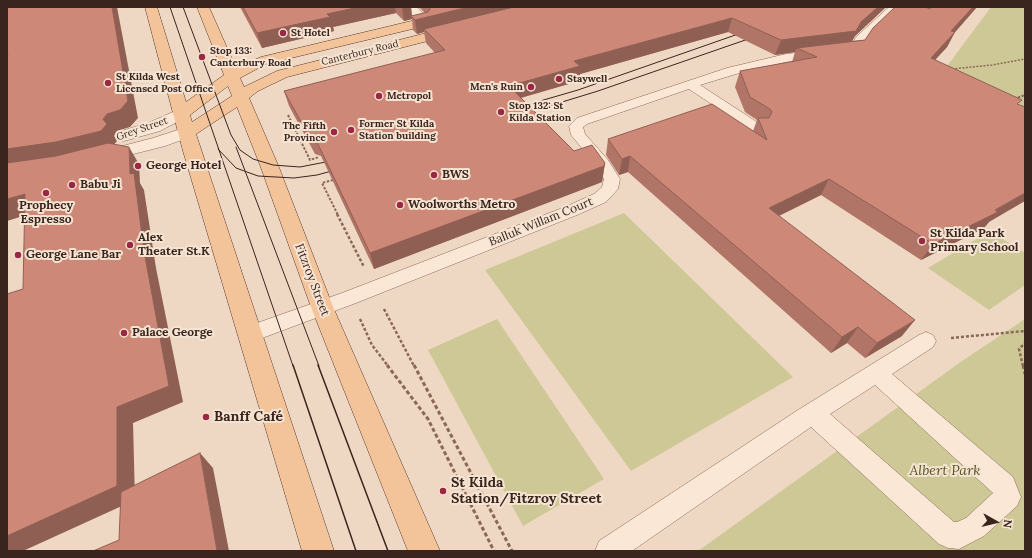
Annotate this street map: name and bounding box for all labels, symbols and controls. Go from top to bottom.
place label: St Hotel [291,27,330,39]
marker: St Hotel [278,28,288,38]
street label: Canterbury Road [320,38,400,68]
place label: Stop 133: Canterbury Road [210,45,291,68]
marker: Stop 133: Canterbury Road [197,52,207,62]
place label: St Kilda West Licensed Post Office [116,71,213,94]
place label: Staywell [567,73,607,85]
marker: Staywell [554,74,564,84]
marker: St Kilda West Licensed Post Office [103,78,113,88]
place label: Men's Ruin [470,81,523,93]
marker: Men's Ruin [526,82,536,92]
place label: Metropol [387,90,431,102]
marker: Metropol [374,91,384,101]
place label: Stop 132: St Kilda Station [509,100,571,124]
marker: Stop 132: St Kilda Station [496,107,506,117]
street label: Grey Street [115,115,169,143]
place label: Former St Kilda Station building [359,118,436,142]
place label: The Fifth Province [282,120,326,144]
marker: Former St Kilda Station building [346,125,356,135]
marker: The Fifth Province [329,127,339,137]
place label: George Hotel [146,159,222,173]
marker: George Hotel [133,161,143,171]
place label: BWS [442,168,469,182]
marker: BWS [429,170,439,180]
place label: Babu Ji [80,178,121,192]
marker: Babu Ji [67,180,77,190]
marker: Prophecy Espresso [41,188,51,198]
street label: Balluk Willam Court [487,195,595,249]
place label: Woolworths Metro [408,198,515,212]
place label: Prophecy Espresso [19,199,73,227]
marker: Woolworths Metro [395,200,405,210]
place label: St Kilda Park Primary School [930,227,1018,255]
place label: Alex Theater St.K [138,231,210,259]
marker: St Kilda Park Primary School [917,236,927,246]
marker: Alex Theater St.K [125,240,135,250]
street label: Fitzroy Street [292,242,332,318]
place label: George Lane Bar [26,248,121,262]
marker: George Lane Bar [13,250,23,260]
place label: Palace George [132,326,213,340]
marker: Palace George [119,328,129,338]
place label: Banff Café [214,409,283,425]
marker: Banff Café [201,412,211,422]
park label: Albert Park [909,463,981,479]
place label: St Kilda Station/Fitzroy Street [451,475,602,508]
marker: St Kilda Station/Fitzroy Street [438,486,448,496]
north arrow [976,502,1016,542]
text: N [1000,518,1015,529]

